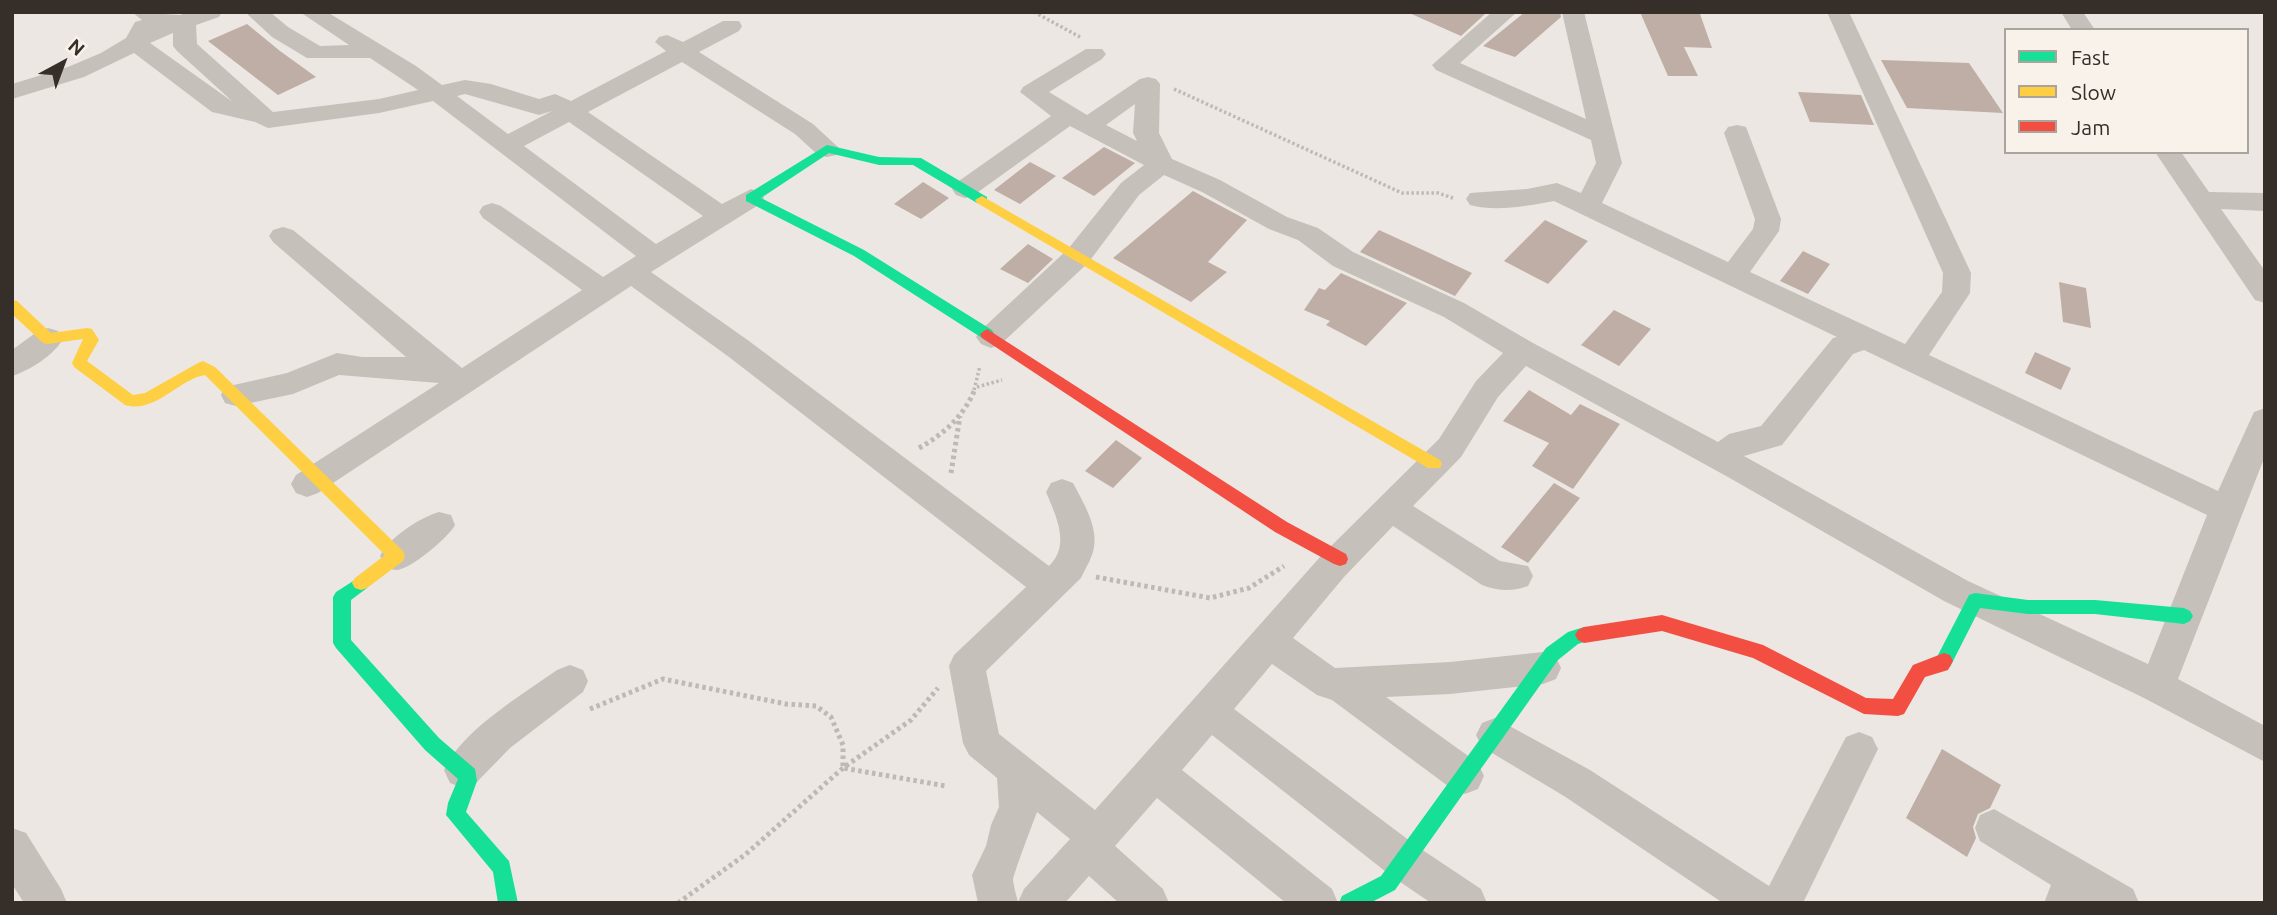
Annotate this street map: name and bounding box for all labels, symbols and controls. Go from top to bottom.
north arrow [28,28,98,98]
legend [2004,28,2249,154]
text: N [64,34,89,60]
text: Fast [2071,45,2109,69]
text: Slow [2071,80,2116,104]
text: Jam [2071,115,2110,139]

